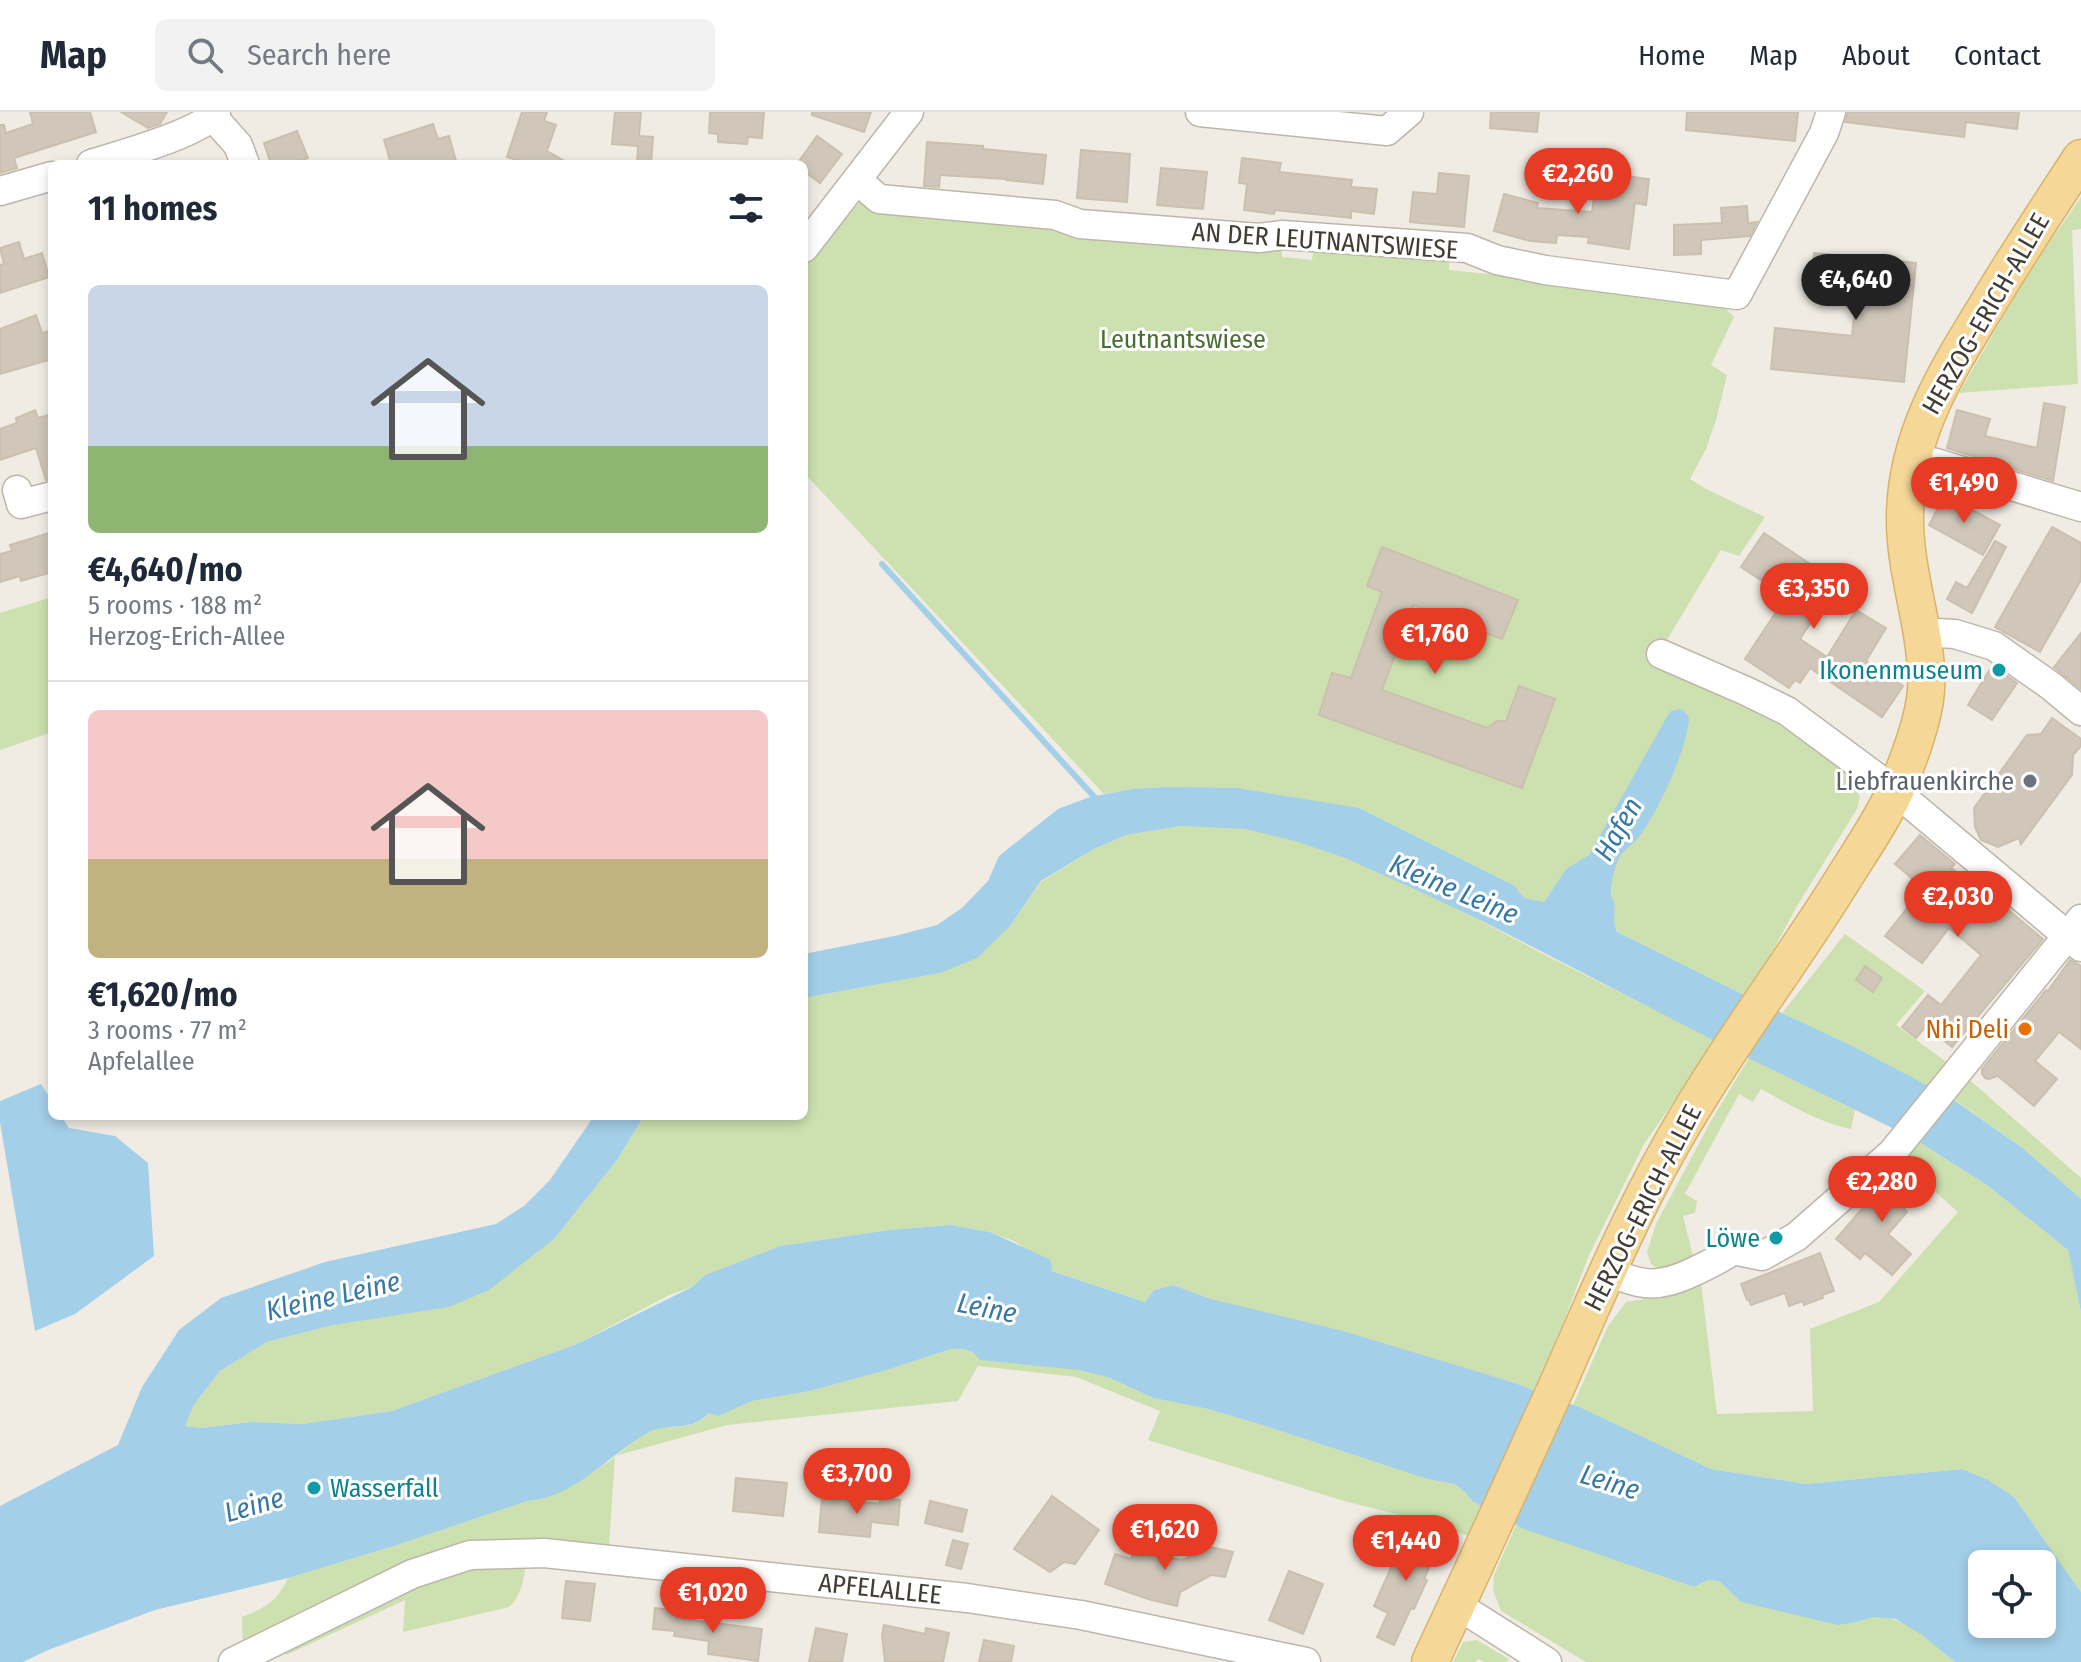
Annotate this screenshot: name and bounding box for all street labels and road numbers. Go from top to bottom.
street label: HERZOG-ERICH-ALLEE [1916,208,2056,420]
street label: AN DER LEUTNANTSWIESE [1191,216,1459,266]
street label: HERZOG-ERICH-ALLEE [1578,1100,1708,1316]
street label: APFELALLEE [817,1567,943,1611]

